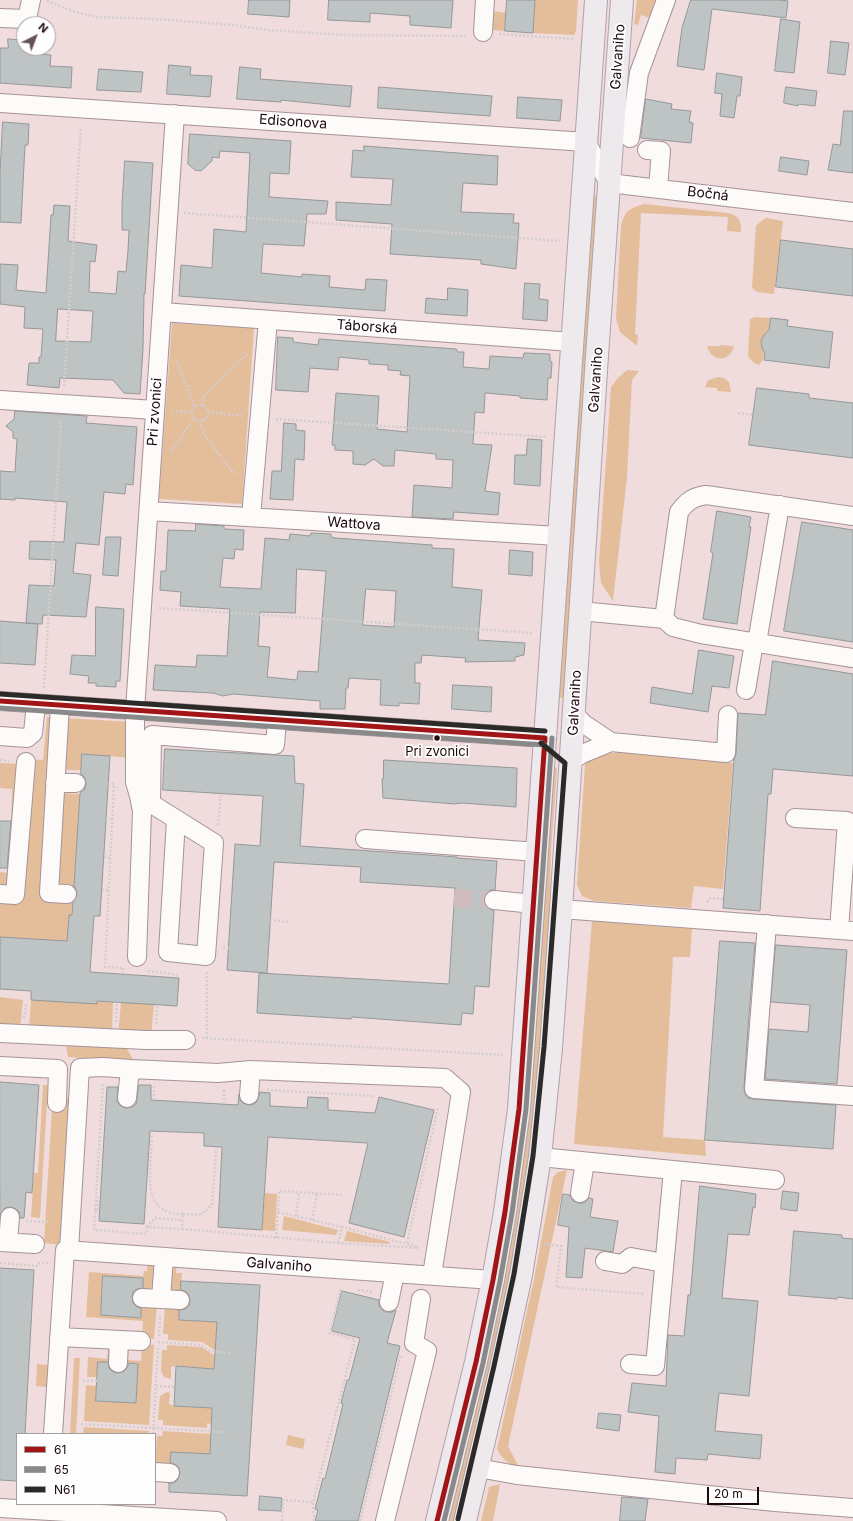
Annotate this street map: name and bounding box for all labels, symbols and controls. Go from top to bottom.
north arrow [16,16,56,56]
text: N [36,20,51,36]
street label: Galvaniho [607,24,629,90]
street label: Edisonova [258,111,328,133]
street label: Bočná [686,183,730,205]
street label: Táborská [336,316,398,338]
street label: Galvaniho [585,347,607,413]
street label: Pri zvonici [144,377,166,447]
street label: Wattova [327,514,381,534]
street label: Galvaniho [565,670,585,736]
marker: Pri zvonici [432,733,442,743]
place label: Pri zvonici [405,744,469,760]
street label: Galvaniho [246,1254,312,1276]
legend [16,1433,156,1505]
text: 61 [54,1442,66,1457]
text: 65 [54,1462,69,1477]
scale bar [709,1479,761,1505]
text: N61 [54,1482,75,1497]
text: 20 m [714,1486,743,1501]

